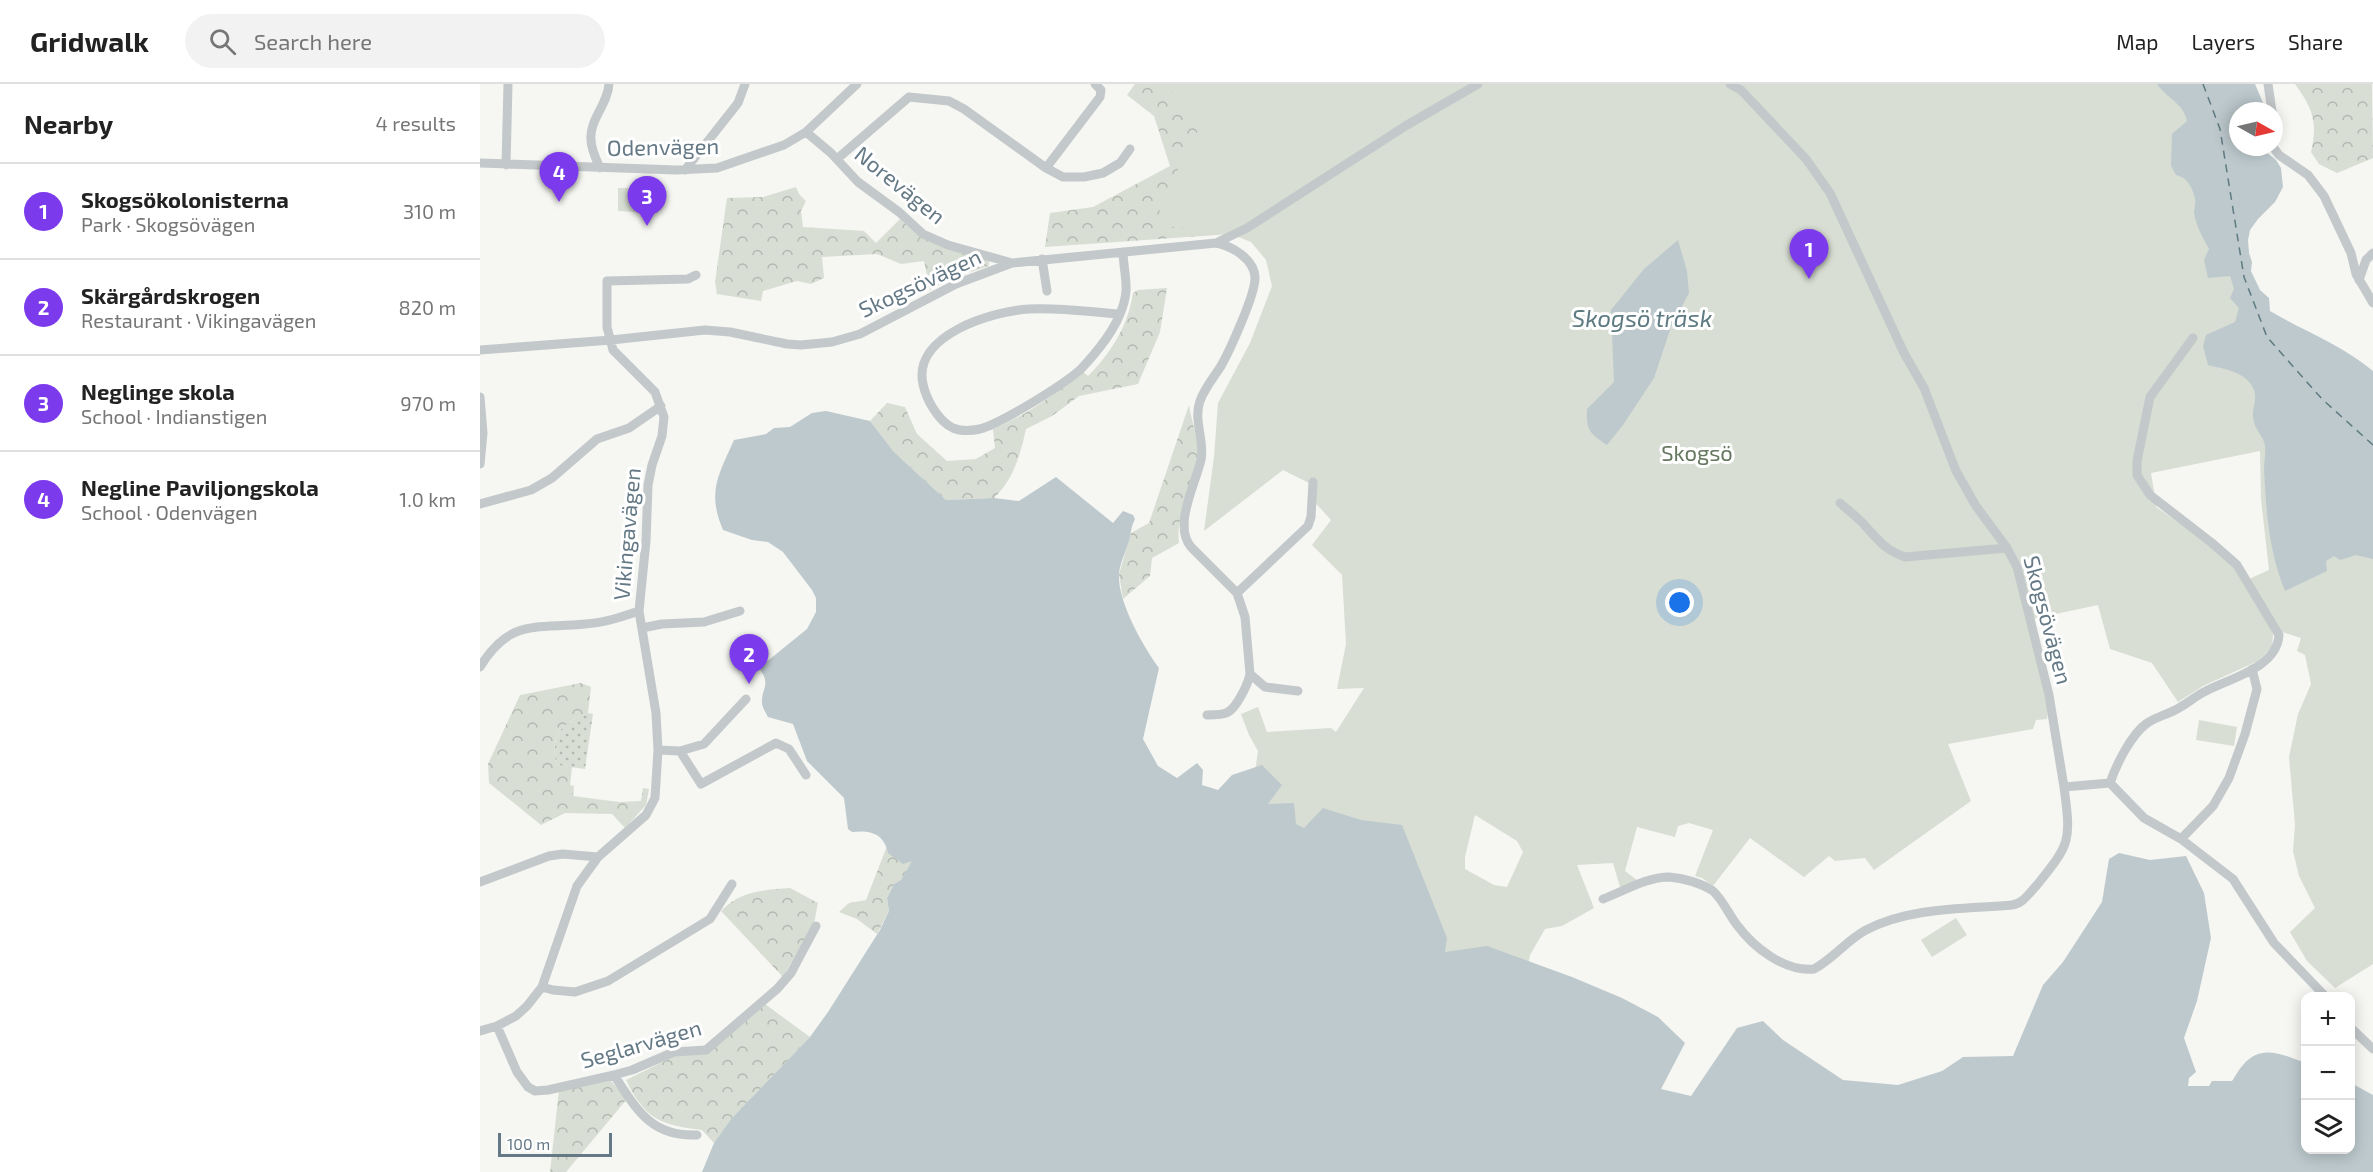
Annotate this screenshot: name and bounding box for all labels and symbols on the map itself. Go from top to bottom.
north arrow [2229,102,2283,156]
street label: Odenvägen [607,132,719,160]
street label: Norevägen [850,140,951,229]
pin: 4 [540,152,578,202]
pin: 3 [628,176,666,226]
pin: 1 [1790,230,1828,279]
street label: Skogsövägen [854,242,985,322]
water label: Skogsö träsk [1572,303,1712,332]
park label: Skogsö [1661,439,1733,465]
street label: Vikingavägen [607,467,645,601]
street label: Skogsövägen [2019,553,2079,687]
your location [1665,588,1694,617]
pin: 2 [730,634,768,684]
street label: Seglarvägen [577,1013,704,1073]
scale bar [498,1130,612,1158]

